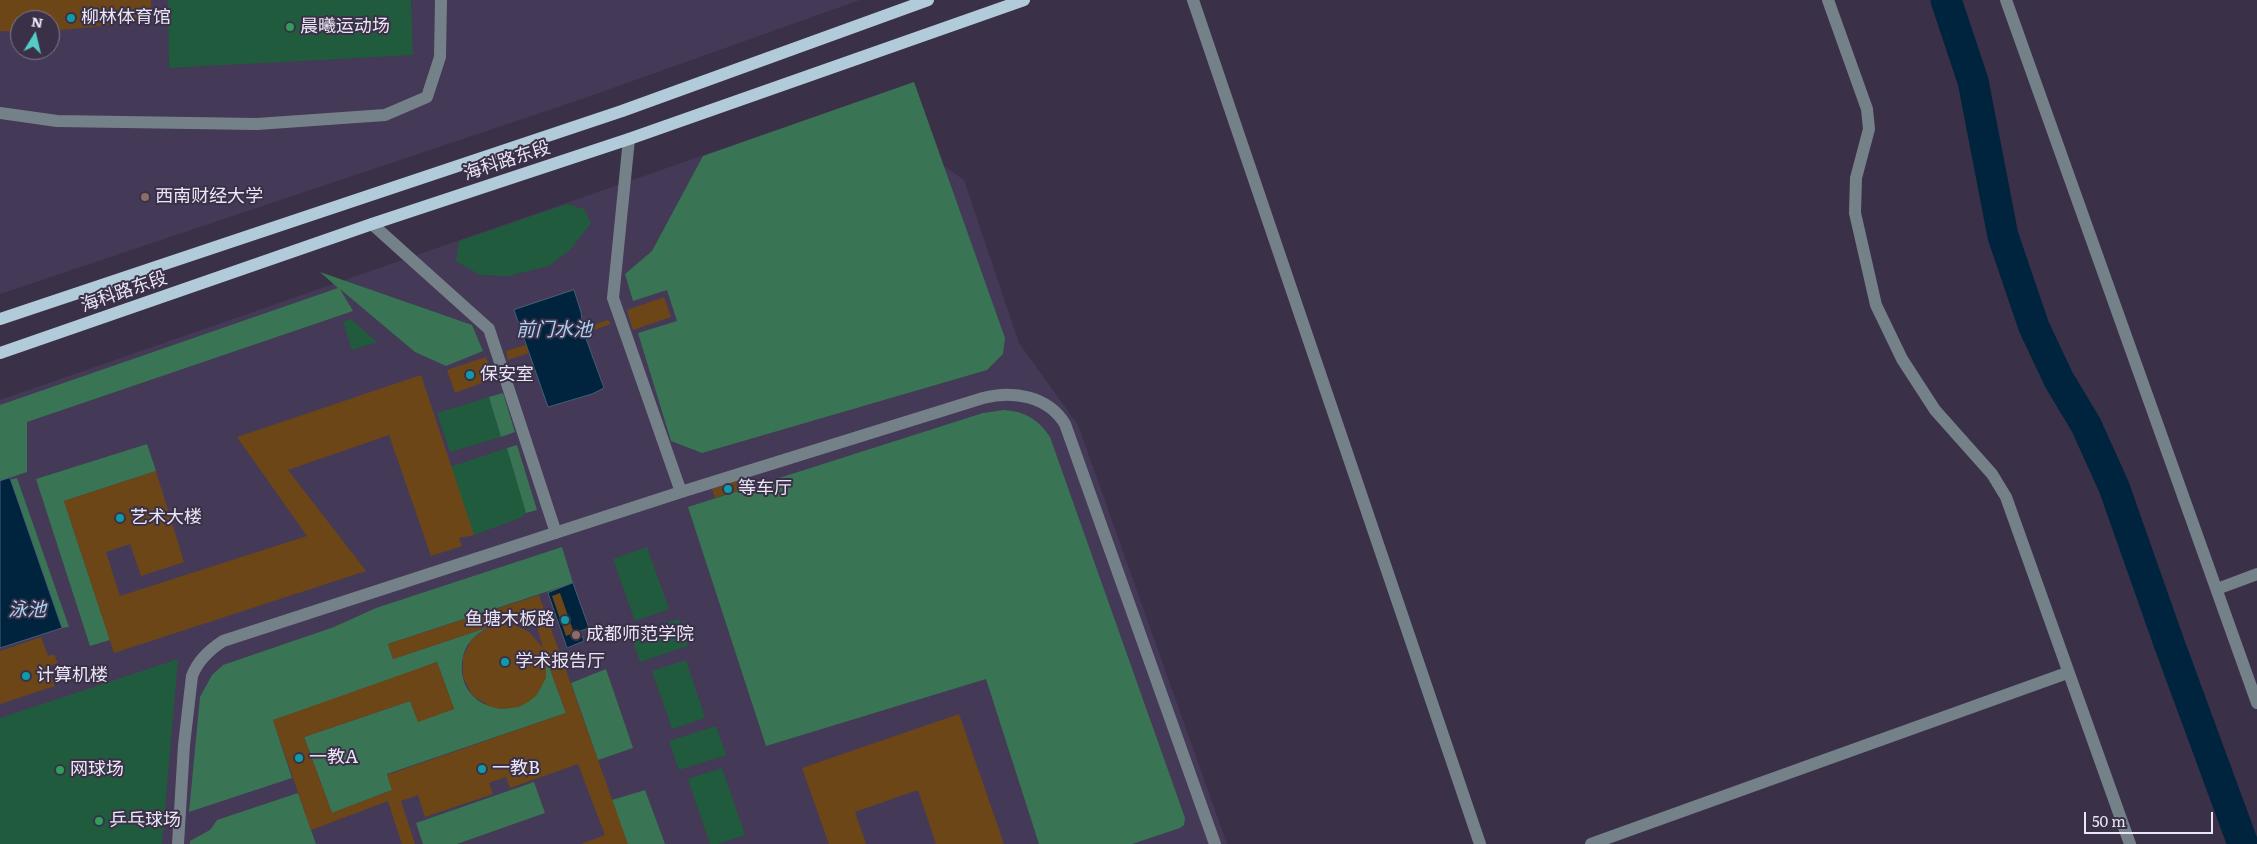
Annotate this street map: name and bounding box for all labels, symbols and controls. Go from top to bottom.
place label: 柳林体育馆 [81,7,171,29]
north arrow [10,10,60,60]
text: N [30,10,45,32]
marker: 柳林体育馆 [65,12,77,24]
place label: 晨曦运动场 [300,16,390,38]
marker: 晨曦运动场 [284,21,296,33]
street label: 海科路东段 [461,137,553,185]
place label: 西南财经大学 [155,186,263,208]
marker: 西南财经大学 [139,191,151,203]
street label: 海科路东段 [78,267,170,317]
water label: 前门水池 [516,319,592,341]
place label: 保安室 [480,364,534,386]
marker: 保安室 [464,369,476,381]
place label: 等车厅 [738,478,792,500]
marker: 等车厅 [722,483,734,495]
place label: 艺术大楼 [130,507,202,529]
marker: 艺术大楼 [114,512,126,524]
water label: 泳池 [8,599,46,621]
place label: 鱼塘木板路 [465,609,555,631]
marker: 鱼塘木板路 [559,614,571,626]
place label: 成都师范学院 [586,624,694,646]
marker: 成都师范学院 [570,629,582,641]
place label: 学术报告厅 [515,651,605,673]
marker: 学术报告厅 [499,656,511,668]
place label: 计算机楼 [36,665,108,687]
marker: 计算机楼 [20,670,32,682]
place label: 一教A [309,747,358,769]
marker: 一教A [293,752,305,764]
place label: 一教B [492,758,540,780]
place label: 网球场 [70,759,124,781]
marker: 一教B [476,763,488,775]
marker: 网球场 [54,764,66,776]
scale bar [2087,802,2216,834]
text: 50 m [2092,809,2126,832]
place label: 乒乓球场 [109,810,181,832]
marker: 乒乓球场 [93,815,105,827]

